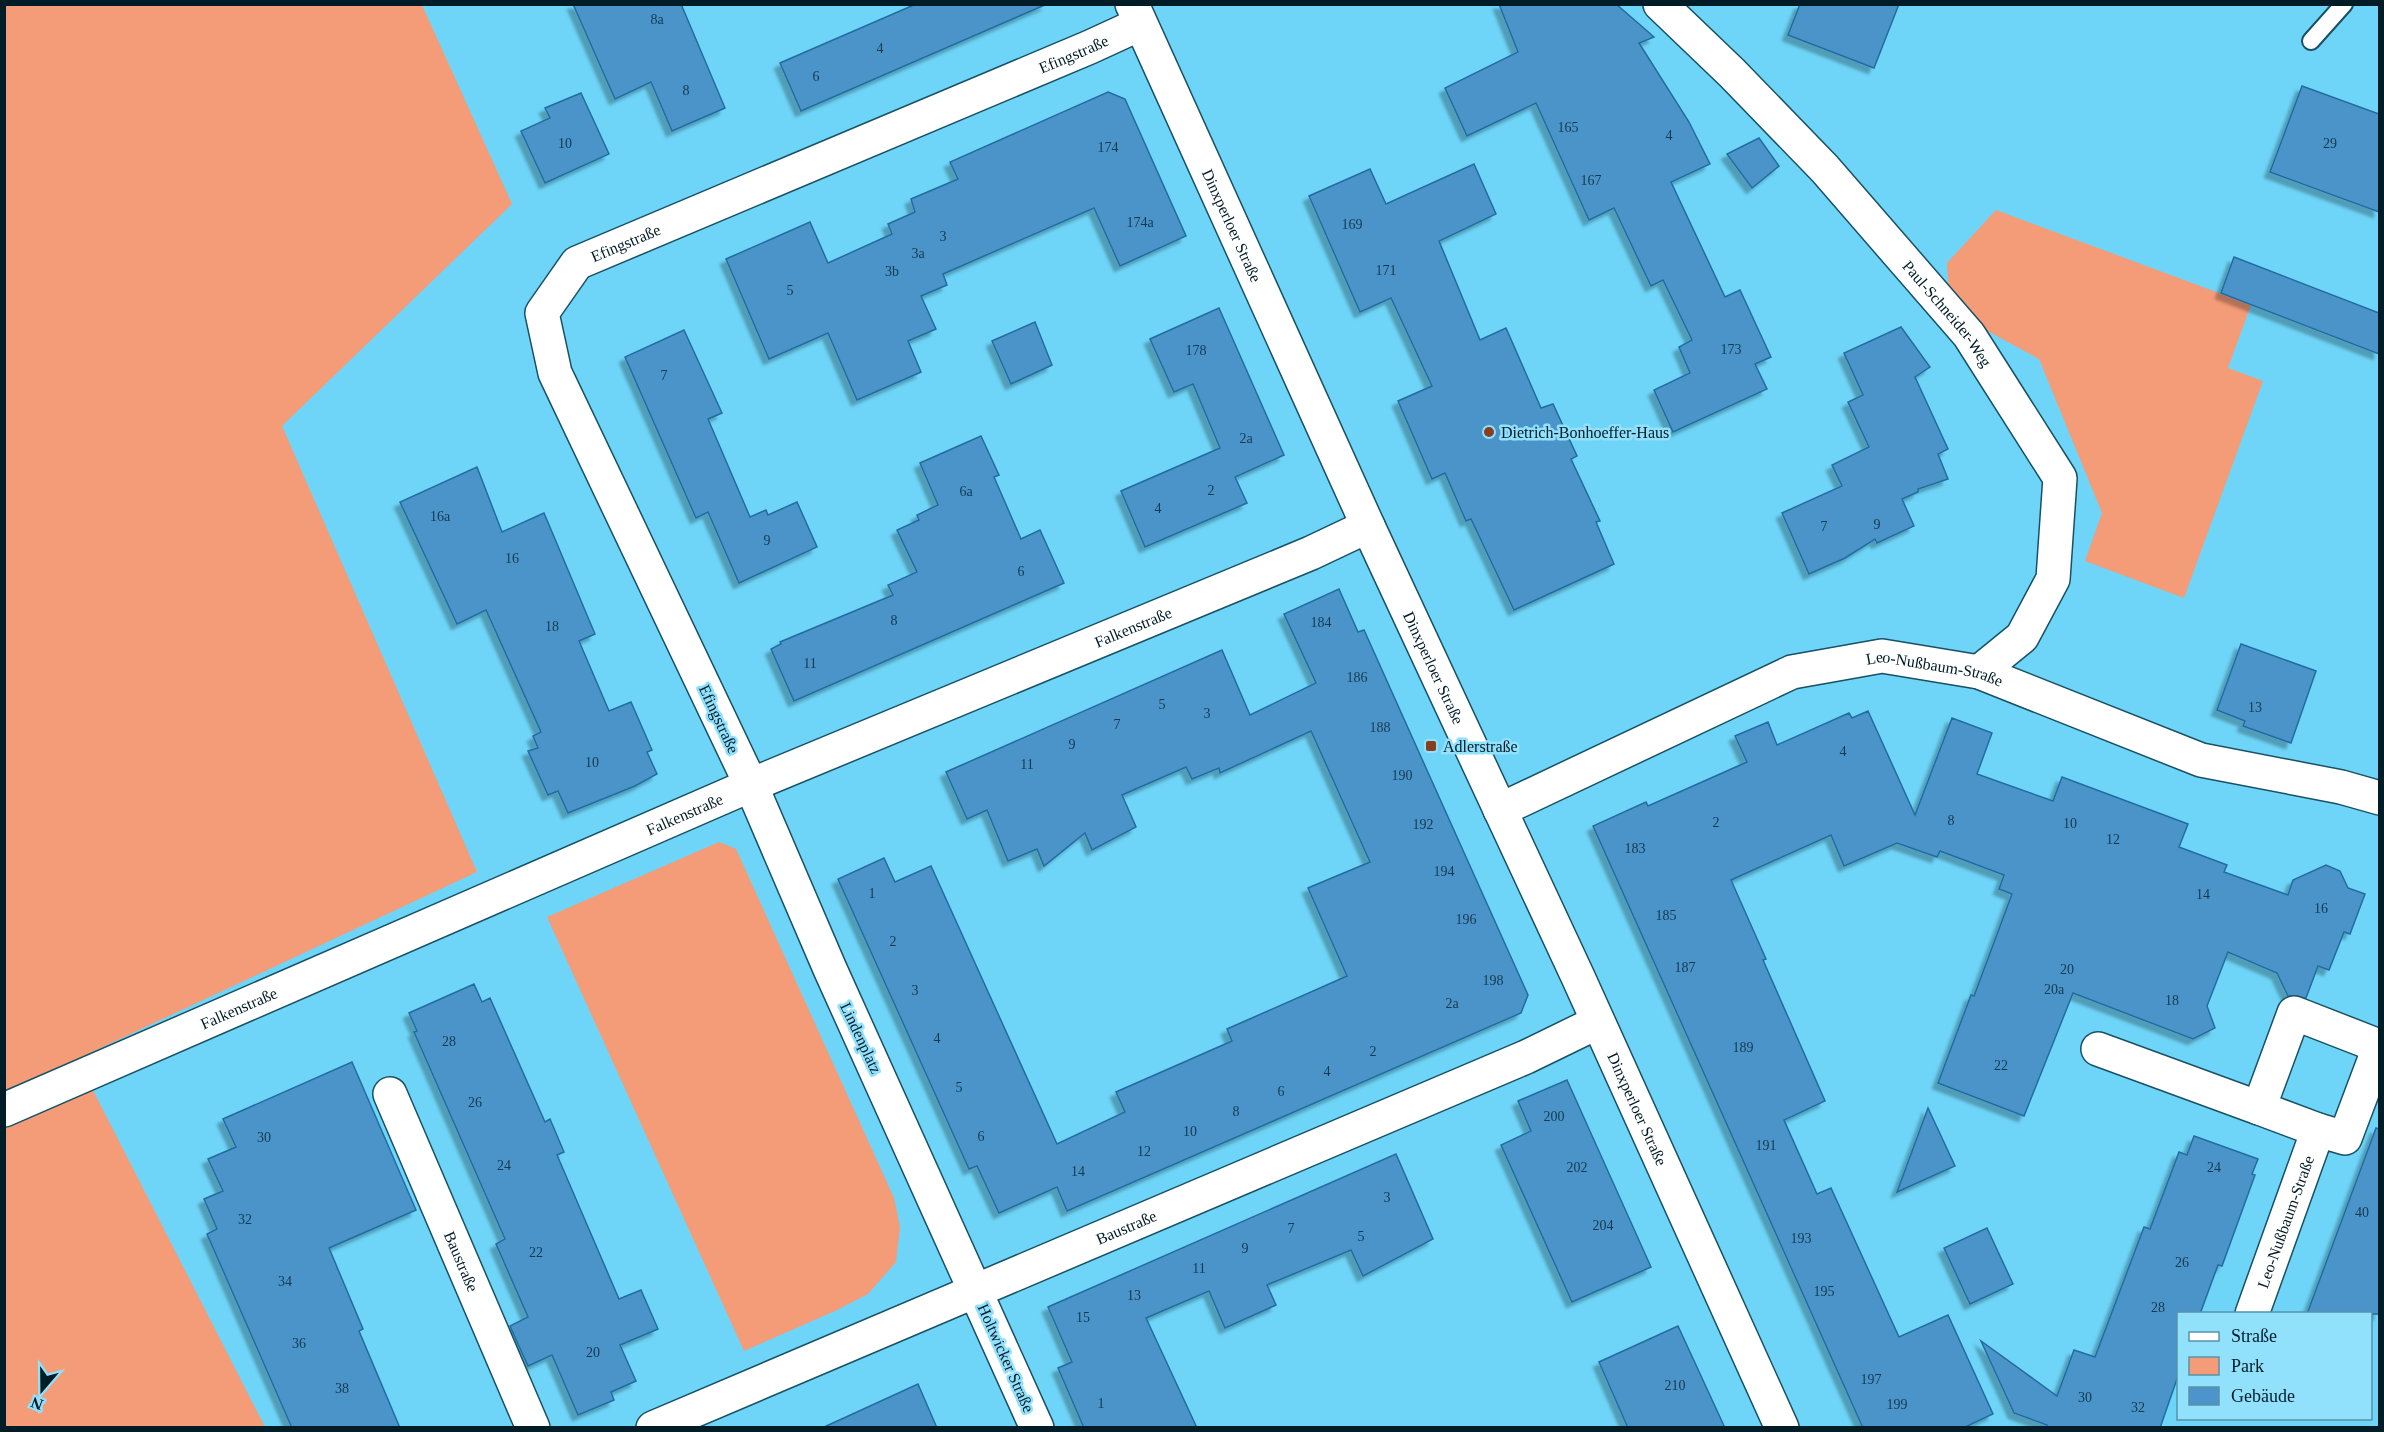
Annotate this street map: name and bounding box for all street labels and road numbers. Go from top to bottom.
street label: Efingstraße [1036,31,1111,76]
street label: Dinxperloer Straße [1199,166,1265,285]
street label: Efingstraße [588,220,663,265]
street label: Paul-Schneider-Weg [1900,257,1995,370]
street label: Falkenstraße [1092,603,1174,650]
street label: Dinxperloer Straße [1400,609,1467,727]
street label: Leo-Nußbaum-Straße [1865,648,2005,689]
street label: Efingstraße [695,682,742,756]
street label: Falkenstraße [643,790,725,838]
street label: Falkenstraße [198,984,280,1032]
street label: Lindenplatz [836,1000,885,1077]
street label: Dinxperloer Straße [1605,1050,1671,1168]
street label: Leo-Nußbaum-Straße [2254,1153,2317,1290]
street label: Baustraße [1093,1207,1159,1247]
street label: Baustraße [441,1229,482,1294]
street label: Holtwicker Straße [974,1301,1038,1415]

